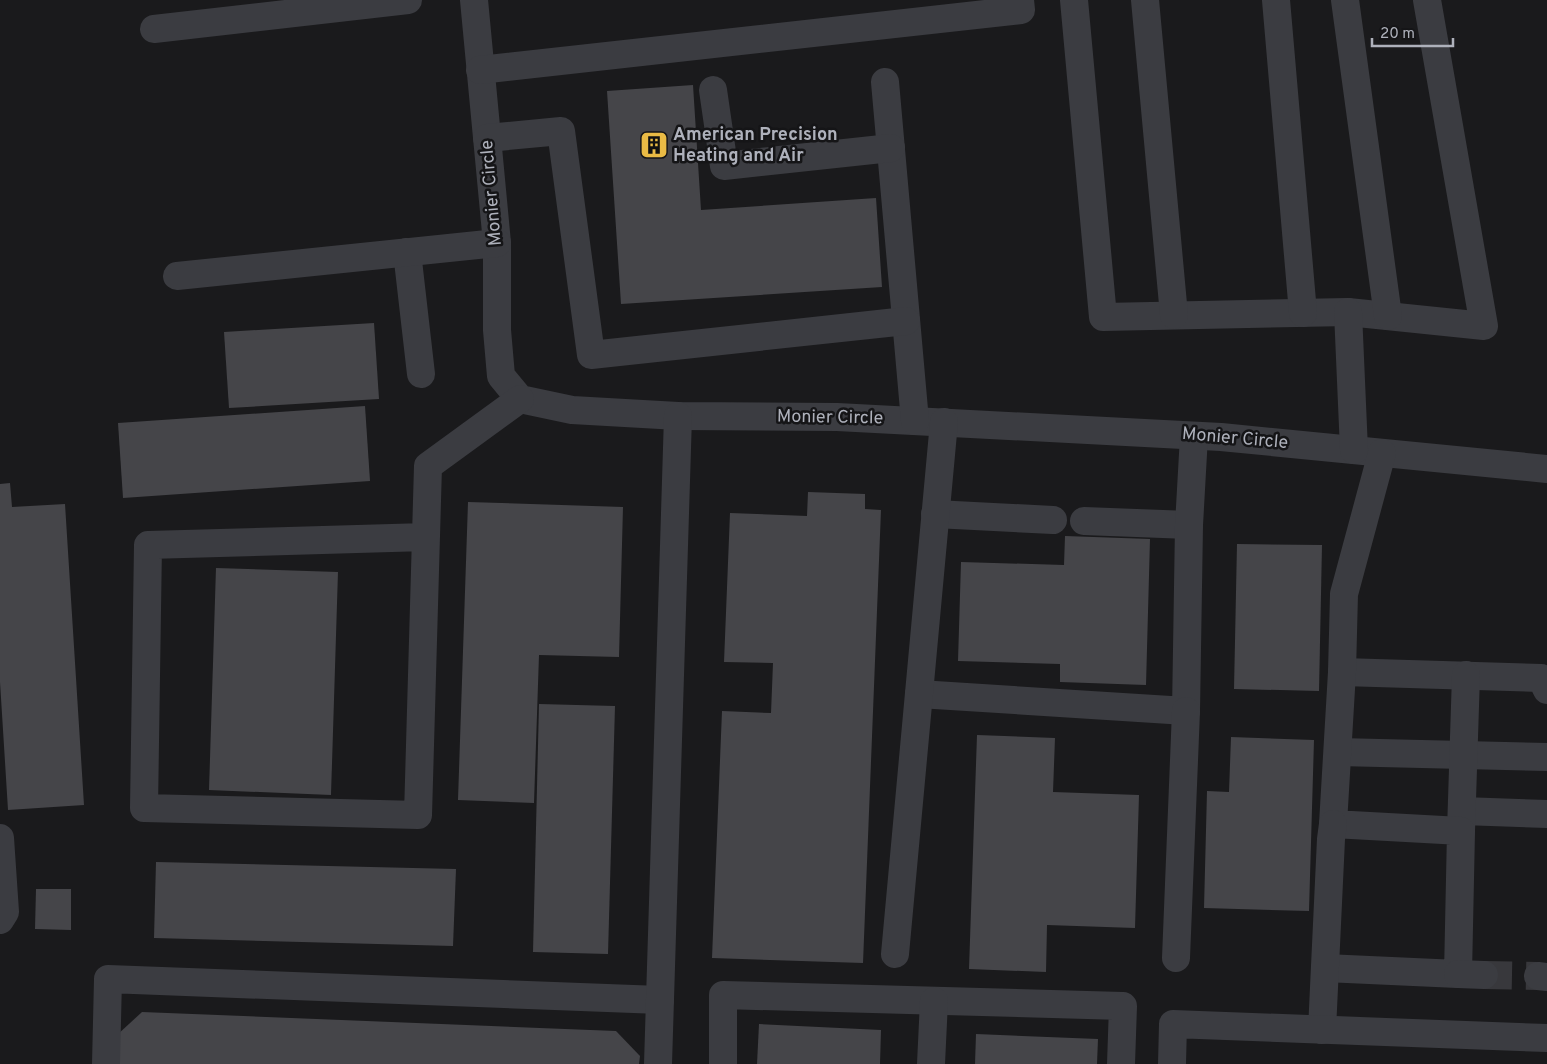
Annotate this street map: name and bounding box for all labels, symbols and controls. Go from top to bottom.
scale bar [1372,15,1453,47]
text: 20 m [1380,25,1415,44]
place label: American Precision Heating and Air [673,124,838,168]
building icon: American Precision Heating and Air [639,130,669,160]
street label: Monier Circle [476,139,508,247]
street label: Monier Circle [777,406,883,430]
street label: Monier Circle [1181,423,1289,455]

